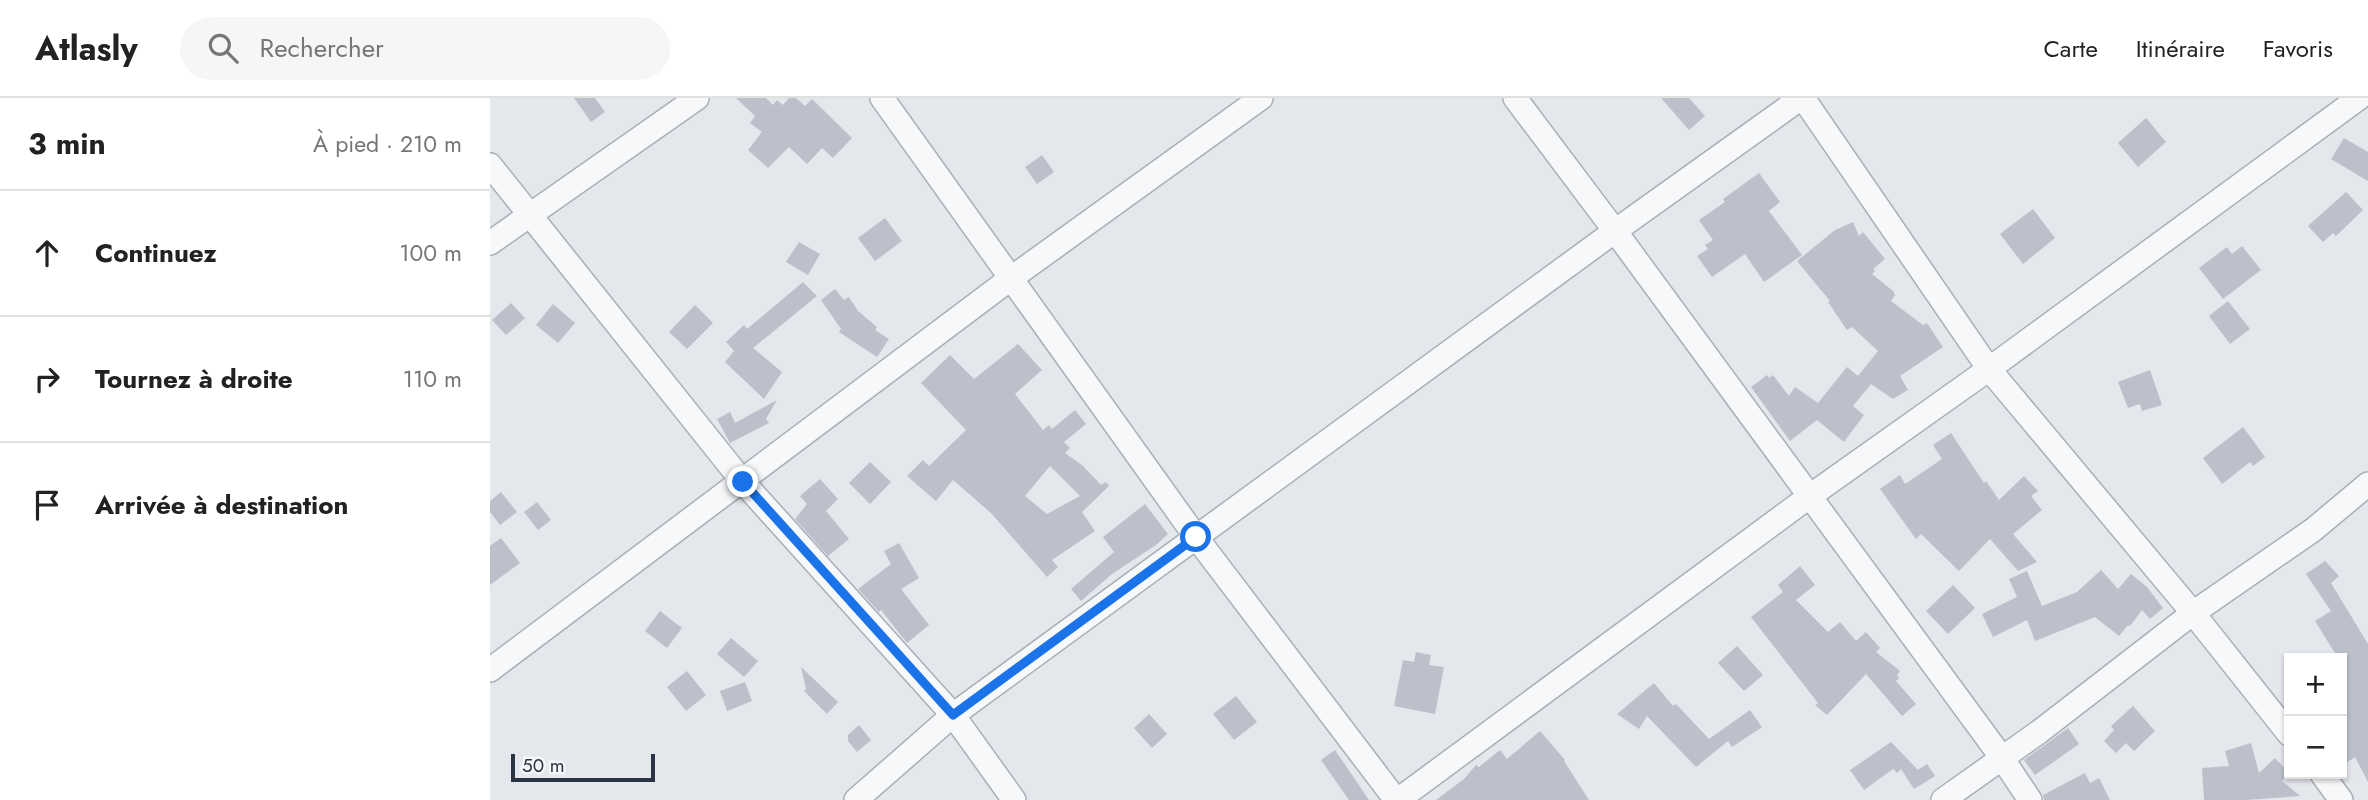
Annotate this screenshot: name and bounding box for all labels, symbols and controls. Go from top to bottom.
search box [180,17,670,80]
text: Atlasly [35,25,138,72]
icon: search [204,29,242,67]
text: Rechercher [260,29,384,67]
text: Carte [2043,31,2098,66]
text: Itinéraire [2136,31,2225,66]
text: Favoris [2263,31,2333,66]
text: 3 min [28,122,106,165]
text: À pied · 210 m [313,127,462,161]
icon: ahead [28,234,66,272]
text: Continuez [95,234,217,272]
text: 100 m [399,236,462,270]
icon: right [28,360,66,398]
text: Tournez à droite [95,360,293,398]
text: 110 m [403,362,462,396]
route end [727,466,758,497]
icon: arrive [28,486,66,524]
text: Arrivée à destination [95,486,348,524]
route start [1180,521,1211,552]
map controls [2284,653,2347,779]
button: + [2284,653,2347,716]
button: − [2284,716,2347,779]
scale bar [511,751,654,783]
text: 50 m [522,752,565,779]

